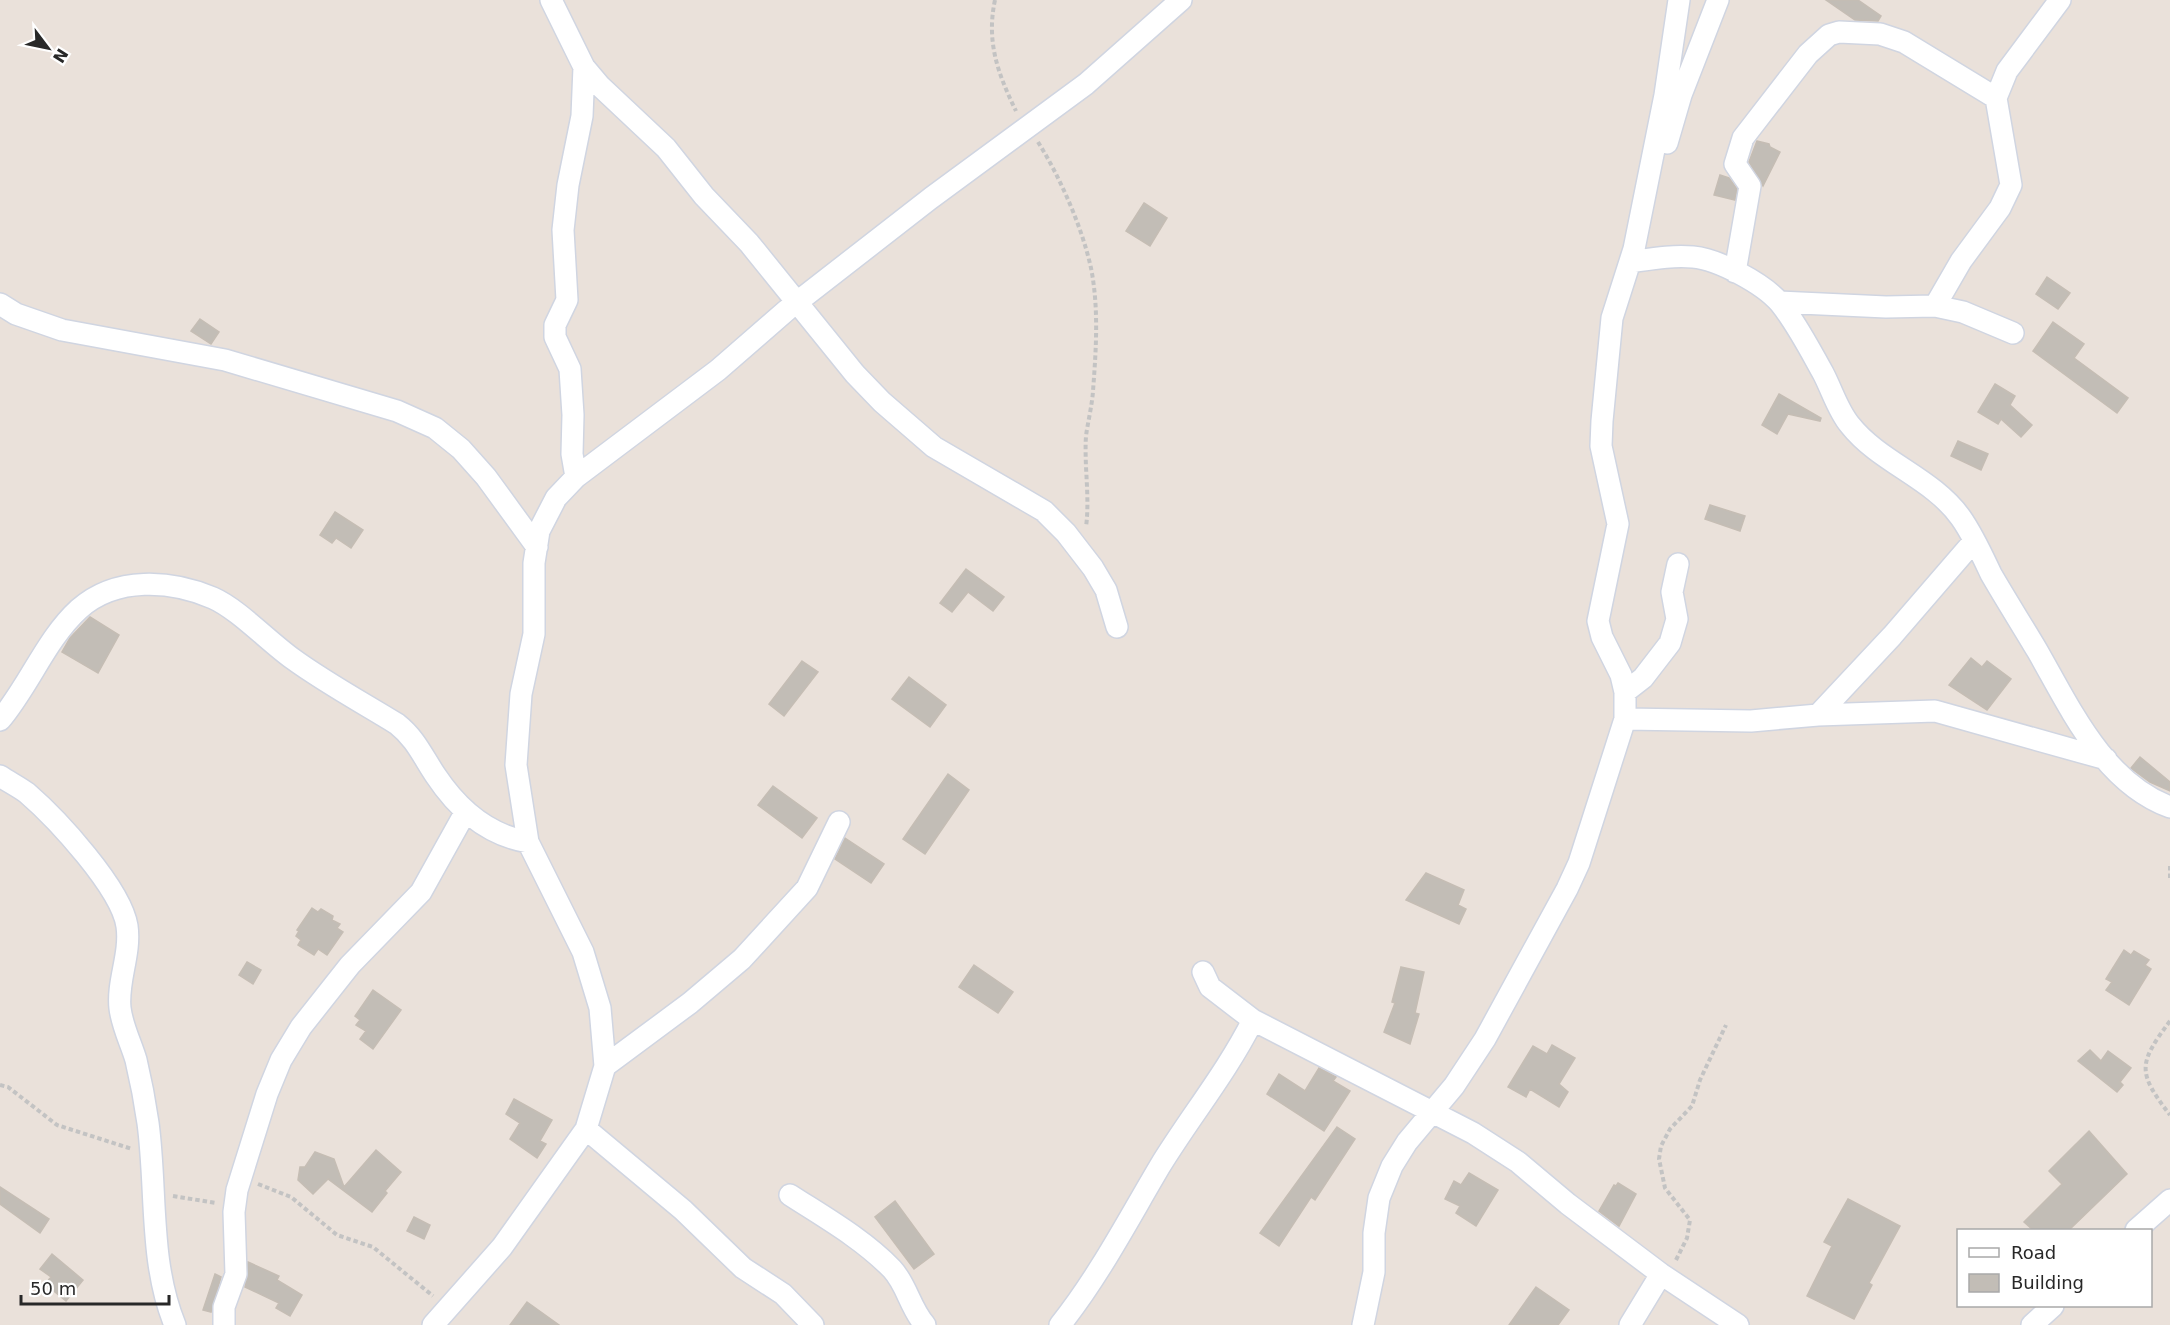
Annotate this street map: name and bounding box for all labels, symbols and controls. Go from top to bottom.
north arrow [18,18,78,78]
text: N [49,45,72,66]
legend [1957,1229,2152,1307]
text: Road [2011,1242,2056,1263]
scale bar [21,1268,170,1306]
text: Building [2011,1272,2084,1293]
text: 50 m [30,1278,76,1299]

